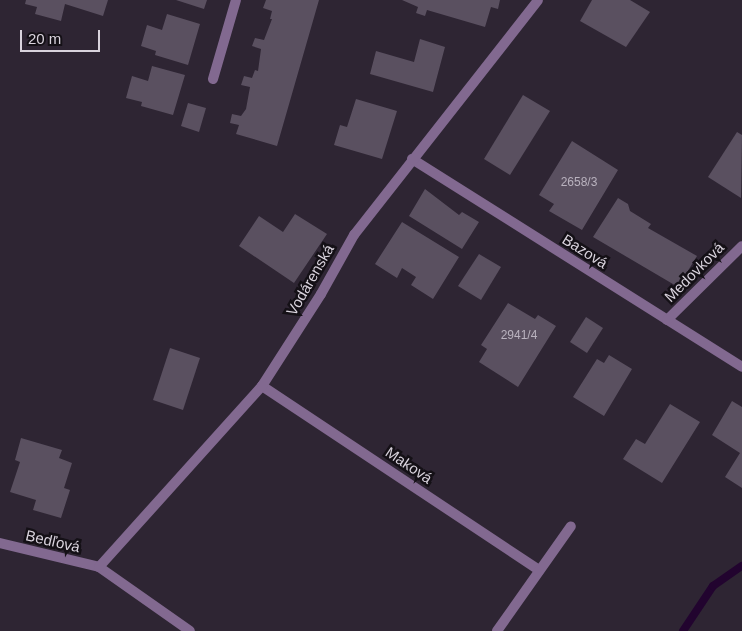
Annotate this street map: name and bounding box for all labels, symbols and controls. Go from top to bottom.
scale bar [22,20,102,52]
text: 20 m [28,30,61,47]
house number: 2658/3 [561,176,597,190]
street label: Bazová [559,230,611,272]
street label: Medovková [661,239,727,305]
street label: Vodárenská [282,241,338,319]
house number: 2941/4 [501,329,537,343]
street label: Maková [382,443,436,487]
street label: Bedľová [24,526,82,556]

